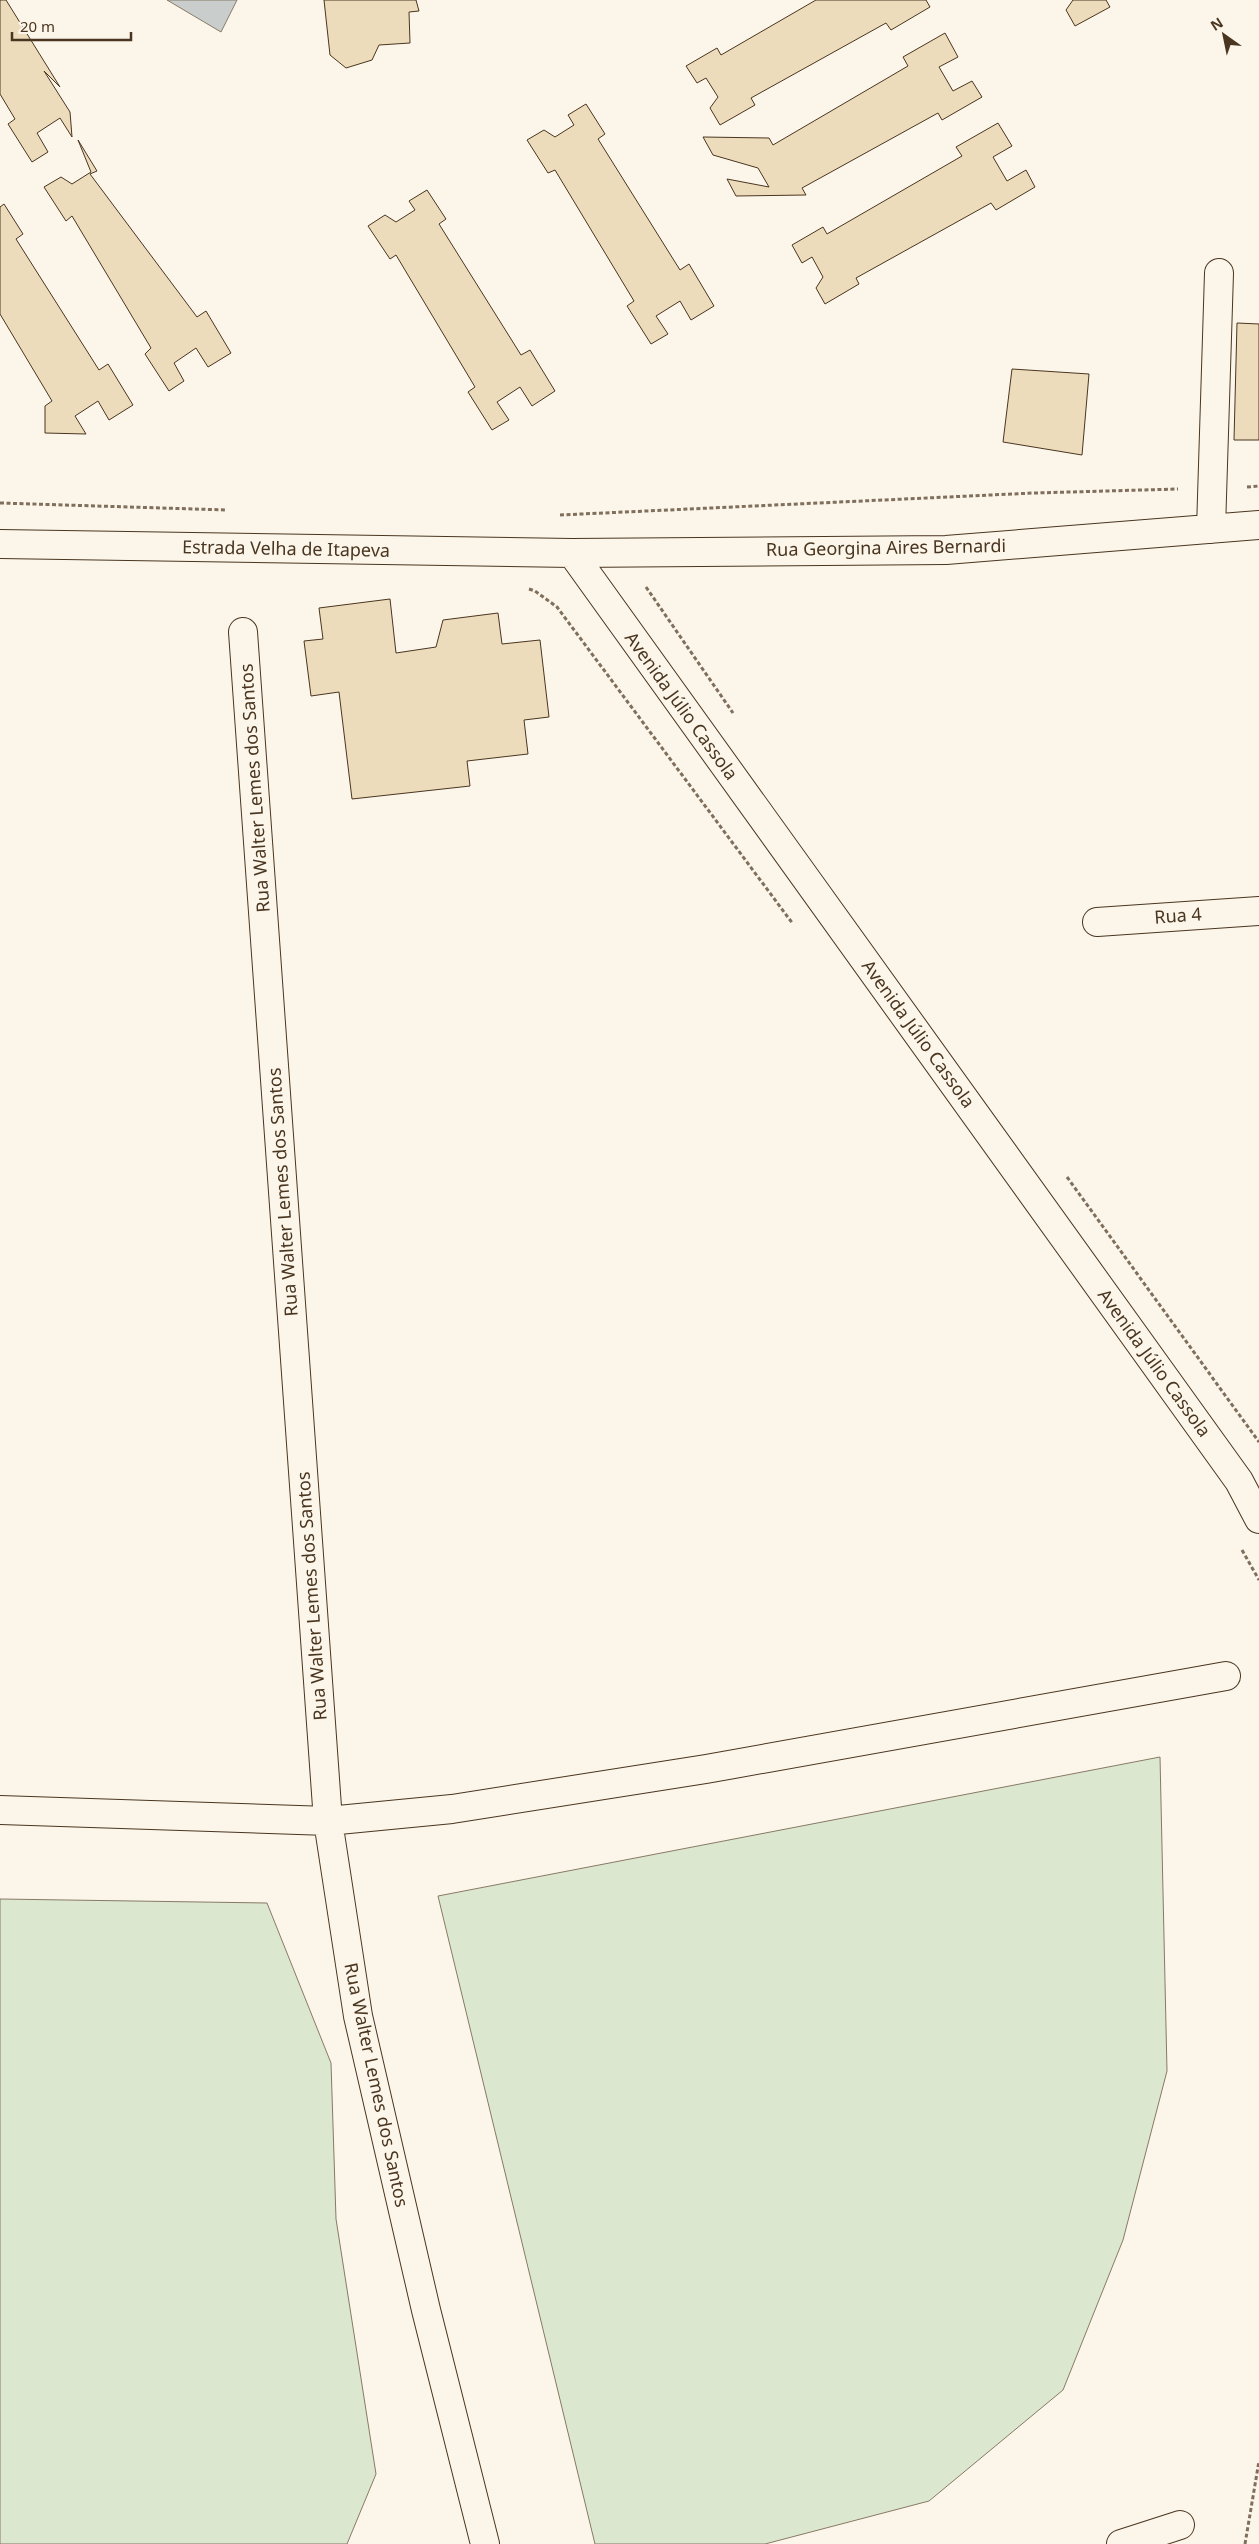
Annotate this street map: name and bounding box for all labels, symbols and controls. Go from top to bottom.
scale bar [12,10,131,42]
north arrow [1199,10,1249,60]
text: N [1207,13,1227,35]
text: 20 m [20,16,55,36]
street label: Rua Georgina Aires Bernardi [766,533,1006,561]
street label: Estrada Velha de Itapeva [182,534,390,562]
street label: Avenida Júlio Cassola [620,626,744,784]
street label: Rua Walter Lemes dos Santos [233,663,275,913]
street label: Rua 4 [1153,901,1202,929]
street label: Avenida Júlio Cassola [857,954,981,1112]
street label: Rua Walter Lemes dos Santos [261,1067,303,1317]
street label: Avenida Júlio Cassola [1093,1283,1217,1441]
street label: Rua Walter Lemes dos Santos [290,1471,332,1721]
street label: Rua Walter Lemes dos Santos [339,1960,415,2209]

